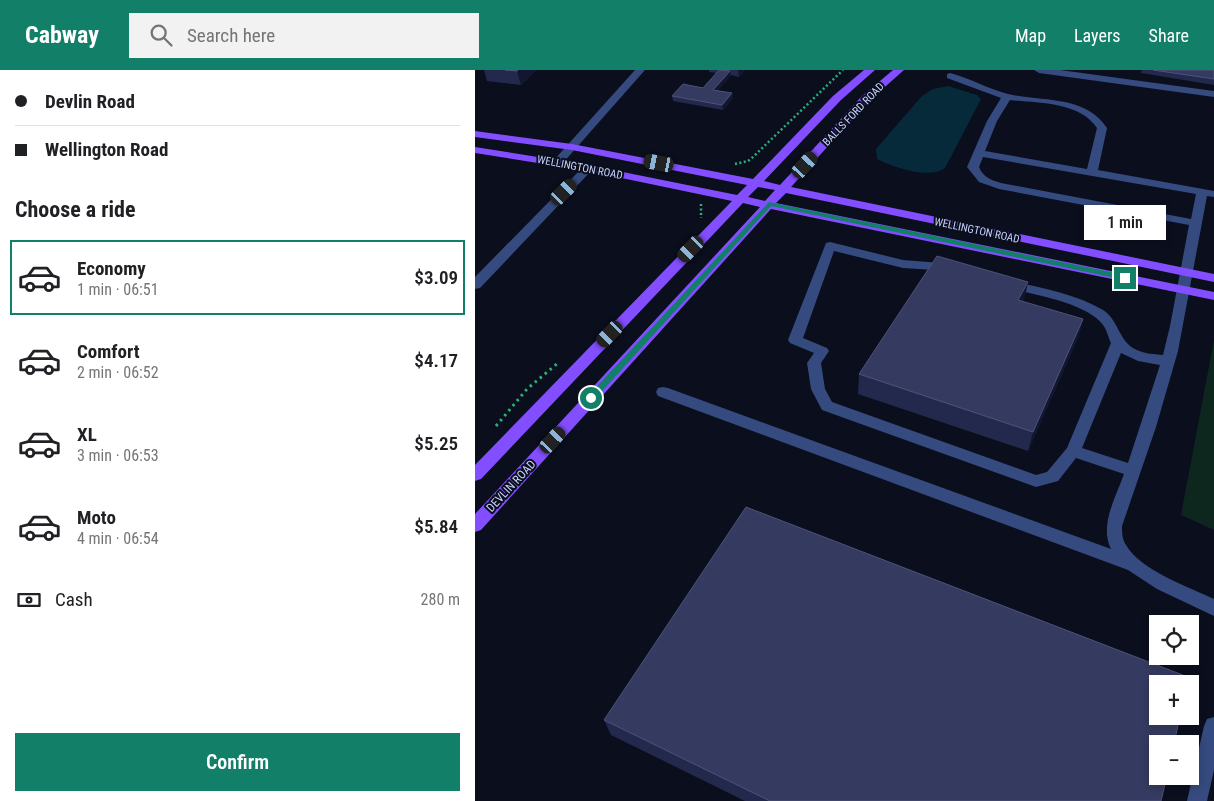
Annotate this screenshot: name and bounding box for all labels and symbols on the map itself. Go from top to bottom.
street label: BALLS FORD ROAD [820,80,887,149]
car [789,149,820,181]
street label: WELLINGTON ROAD [536,153,624,182]
car [642,153,675,173]
car [548,176,579,208]
callout: 1 min [1084,206,1166,240]
street label: WELLINGTON ROAD [933,215,1021,246]
car [675,233,706,265]
route end [1114,267,1136,289]
car [594,318,625,350]
route start [580,387,602,409]
car [537,424,568,456]
street label: DEVLIN ROAD [483,457,539,515]

